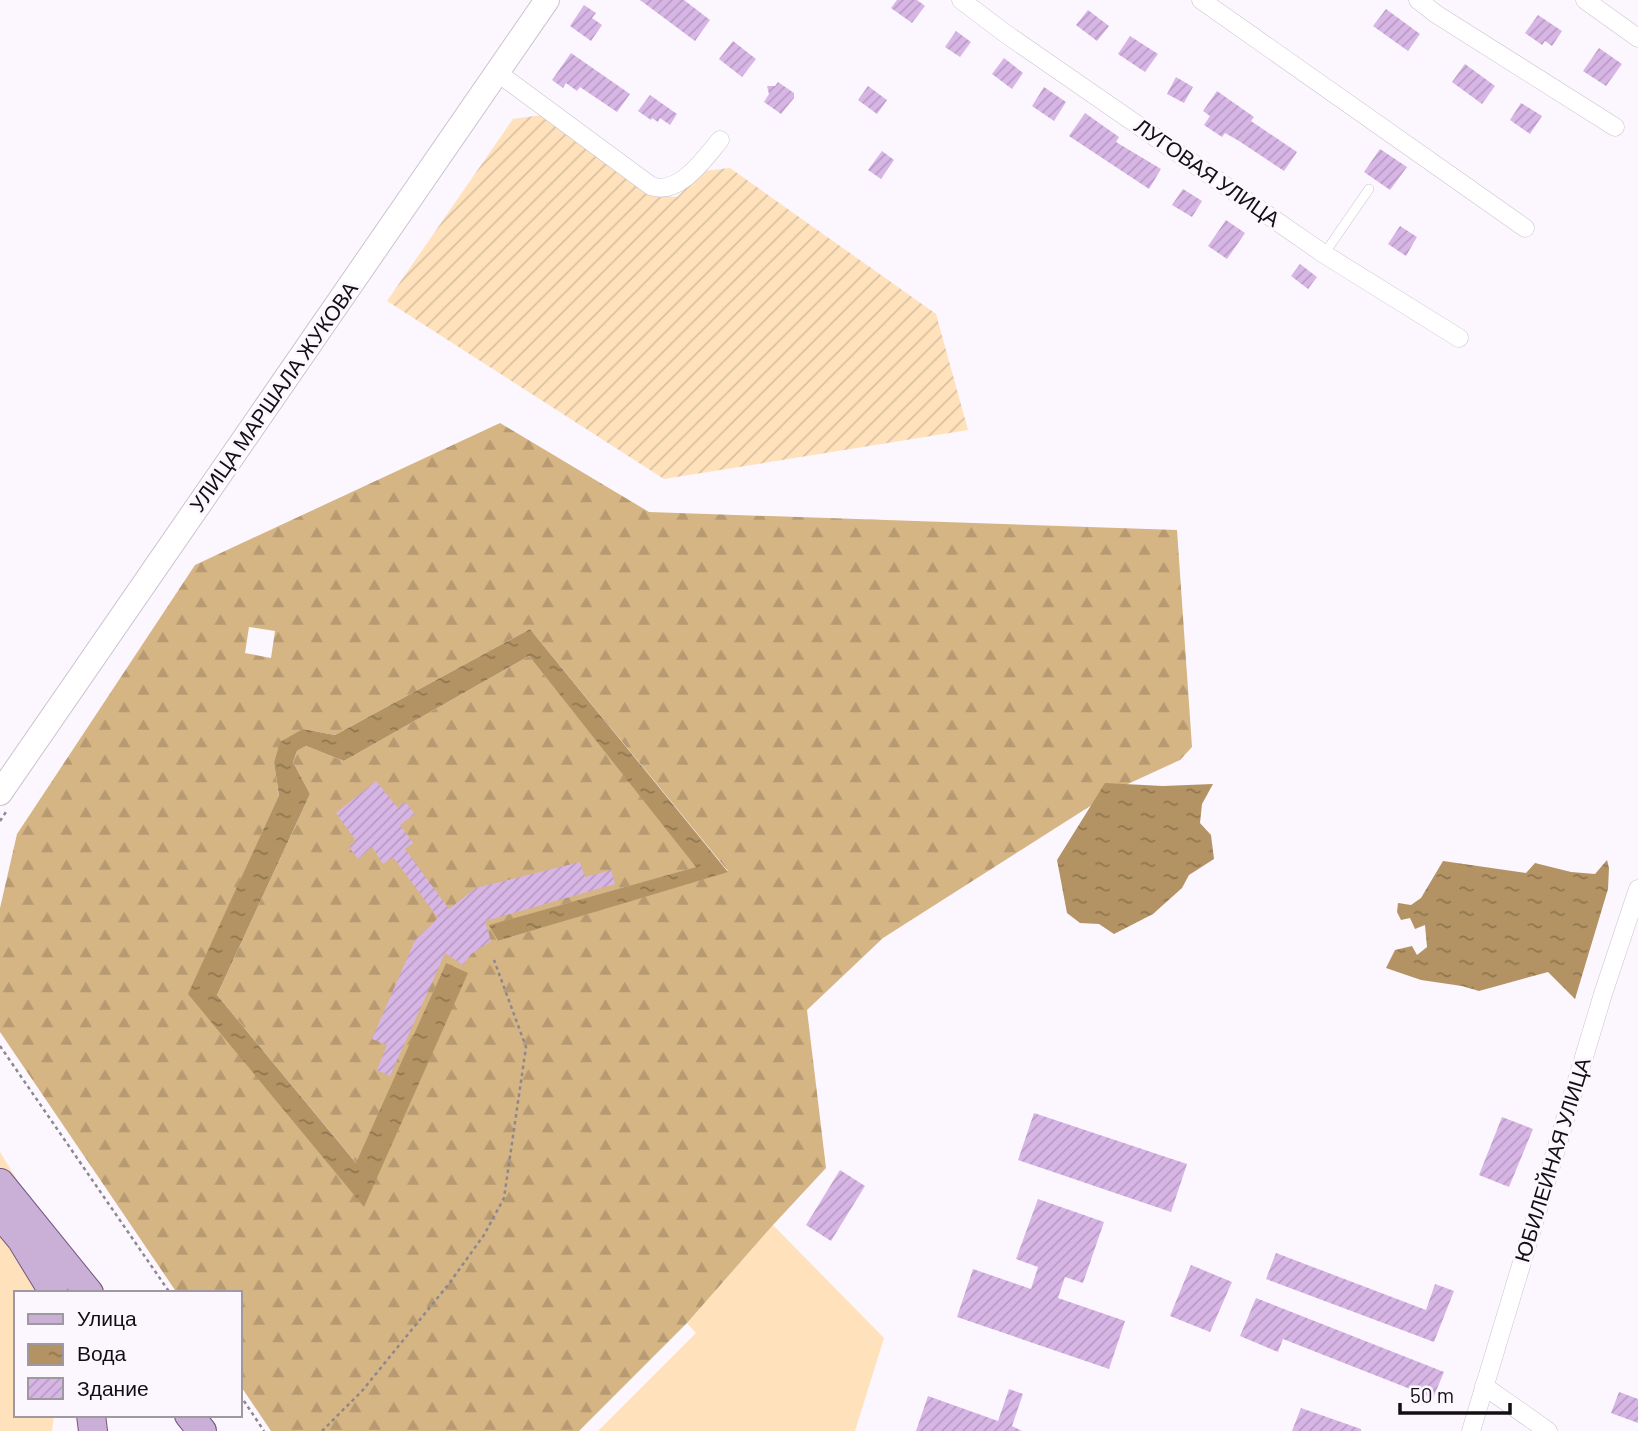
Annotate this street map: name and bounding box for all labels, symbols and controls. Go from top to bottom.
street label: ЛУГОВАЯ УЛИЦА [1130,112,1285,231]
street label: УЛИЦА МАРШАЛА ЖУКОВА [184,276,362,516]
street label: ЮБИЛЕЙНАЯ УЛИЦА [1509,1054,1595,1265]
legend [14,1291,242,1417]
text: Улица [77,1305,137,1330]
text: Вода [77,1340,126,1365]
scale bar [1400,1372,1510,1416]
text: Здание [77,1375,149,1400]
text: 50 m [1410,1382,1454,1407]

